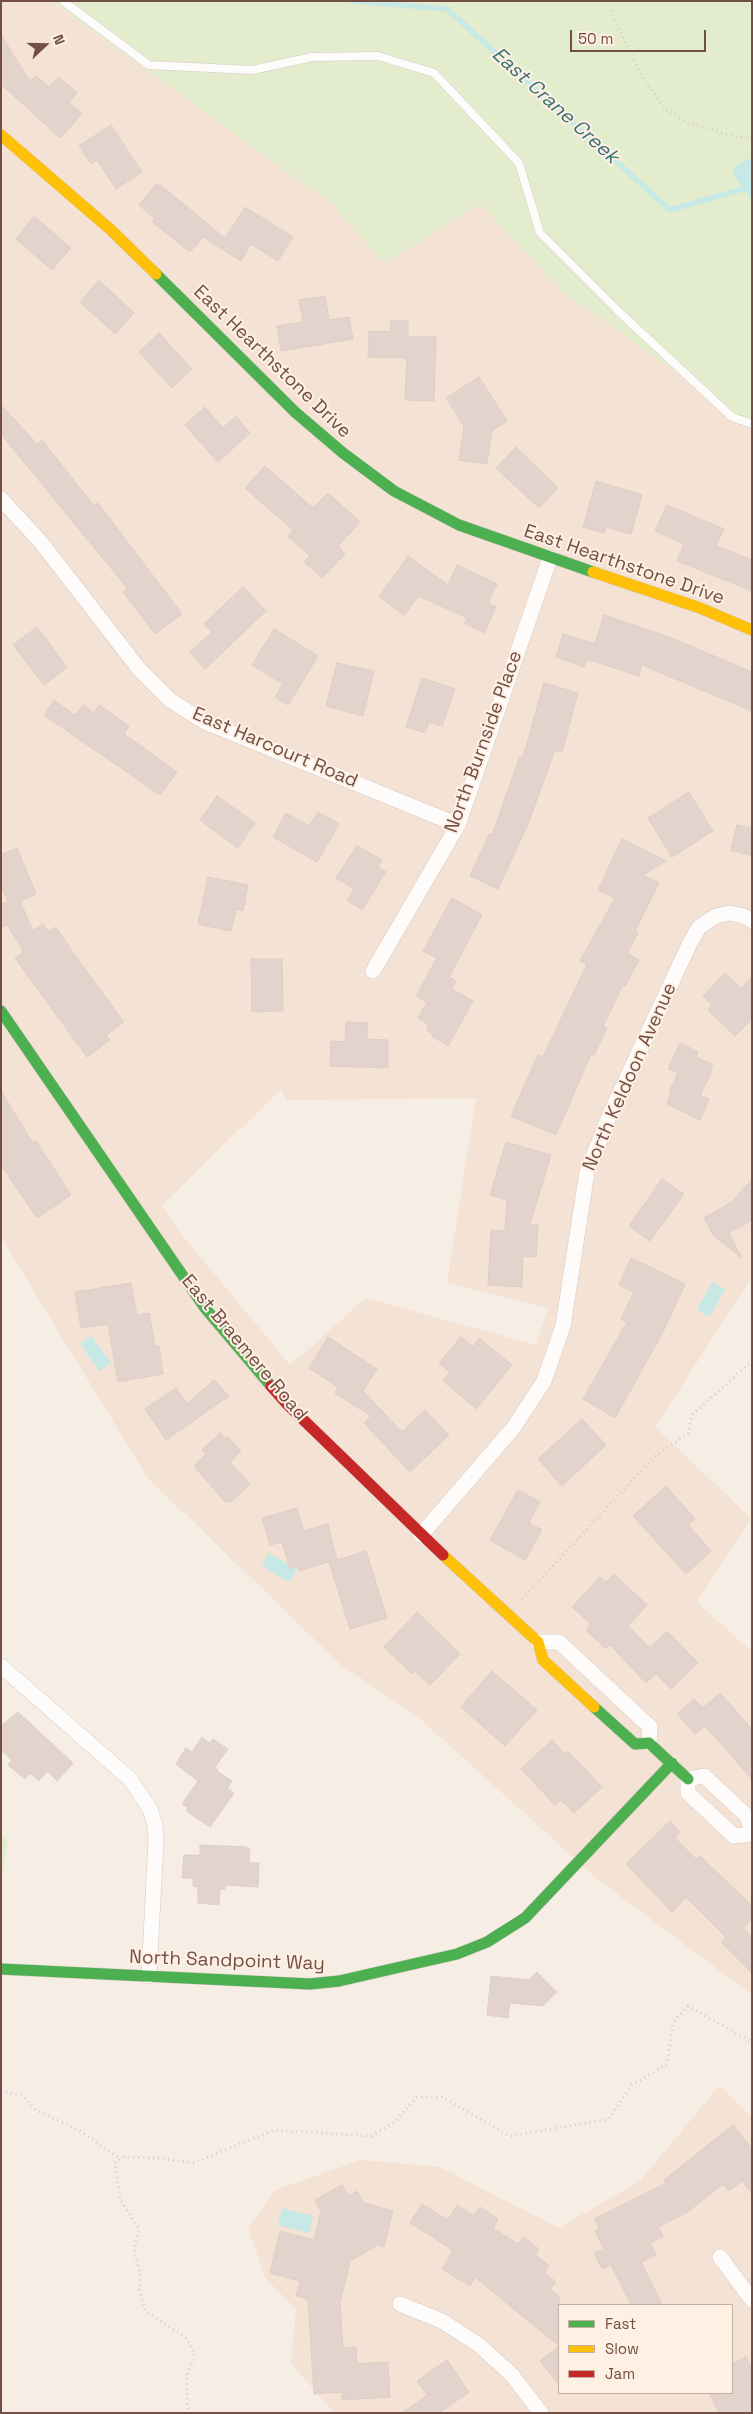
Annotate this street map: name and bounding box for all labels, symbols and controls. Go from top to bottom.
north arrow [20,20,70,70]
scale bar [573,20,709,52]
text: 50 m [578,29,613,48]
text: N [49,32,69,47]
water label: East Crane Creek [487,43,623,169]
street label: East Hearthstone Drive [188,281,356,443]
street label: East Hearthstone Drive [521,520,727,610]
street label: North Burnside Place [440,648,528,836]
street label: East Harcourt Road [189,703,361,793]
street label: North Keldoon Avenue [578,980,682,1174]
street label: East Braemere Road [176,1270,312,1426]
street label: North Sandpoint Way [129,1946,325,1976]
legend [558,2304,733,2394]
text: Fast [605,2314,636,2333]
text: Slow [605,2339,639,2358]
text: Jam [605,2364,635,2383]

